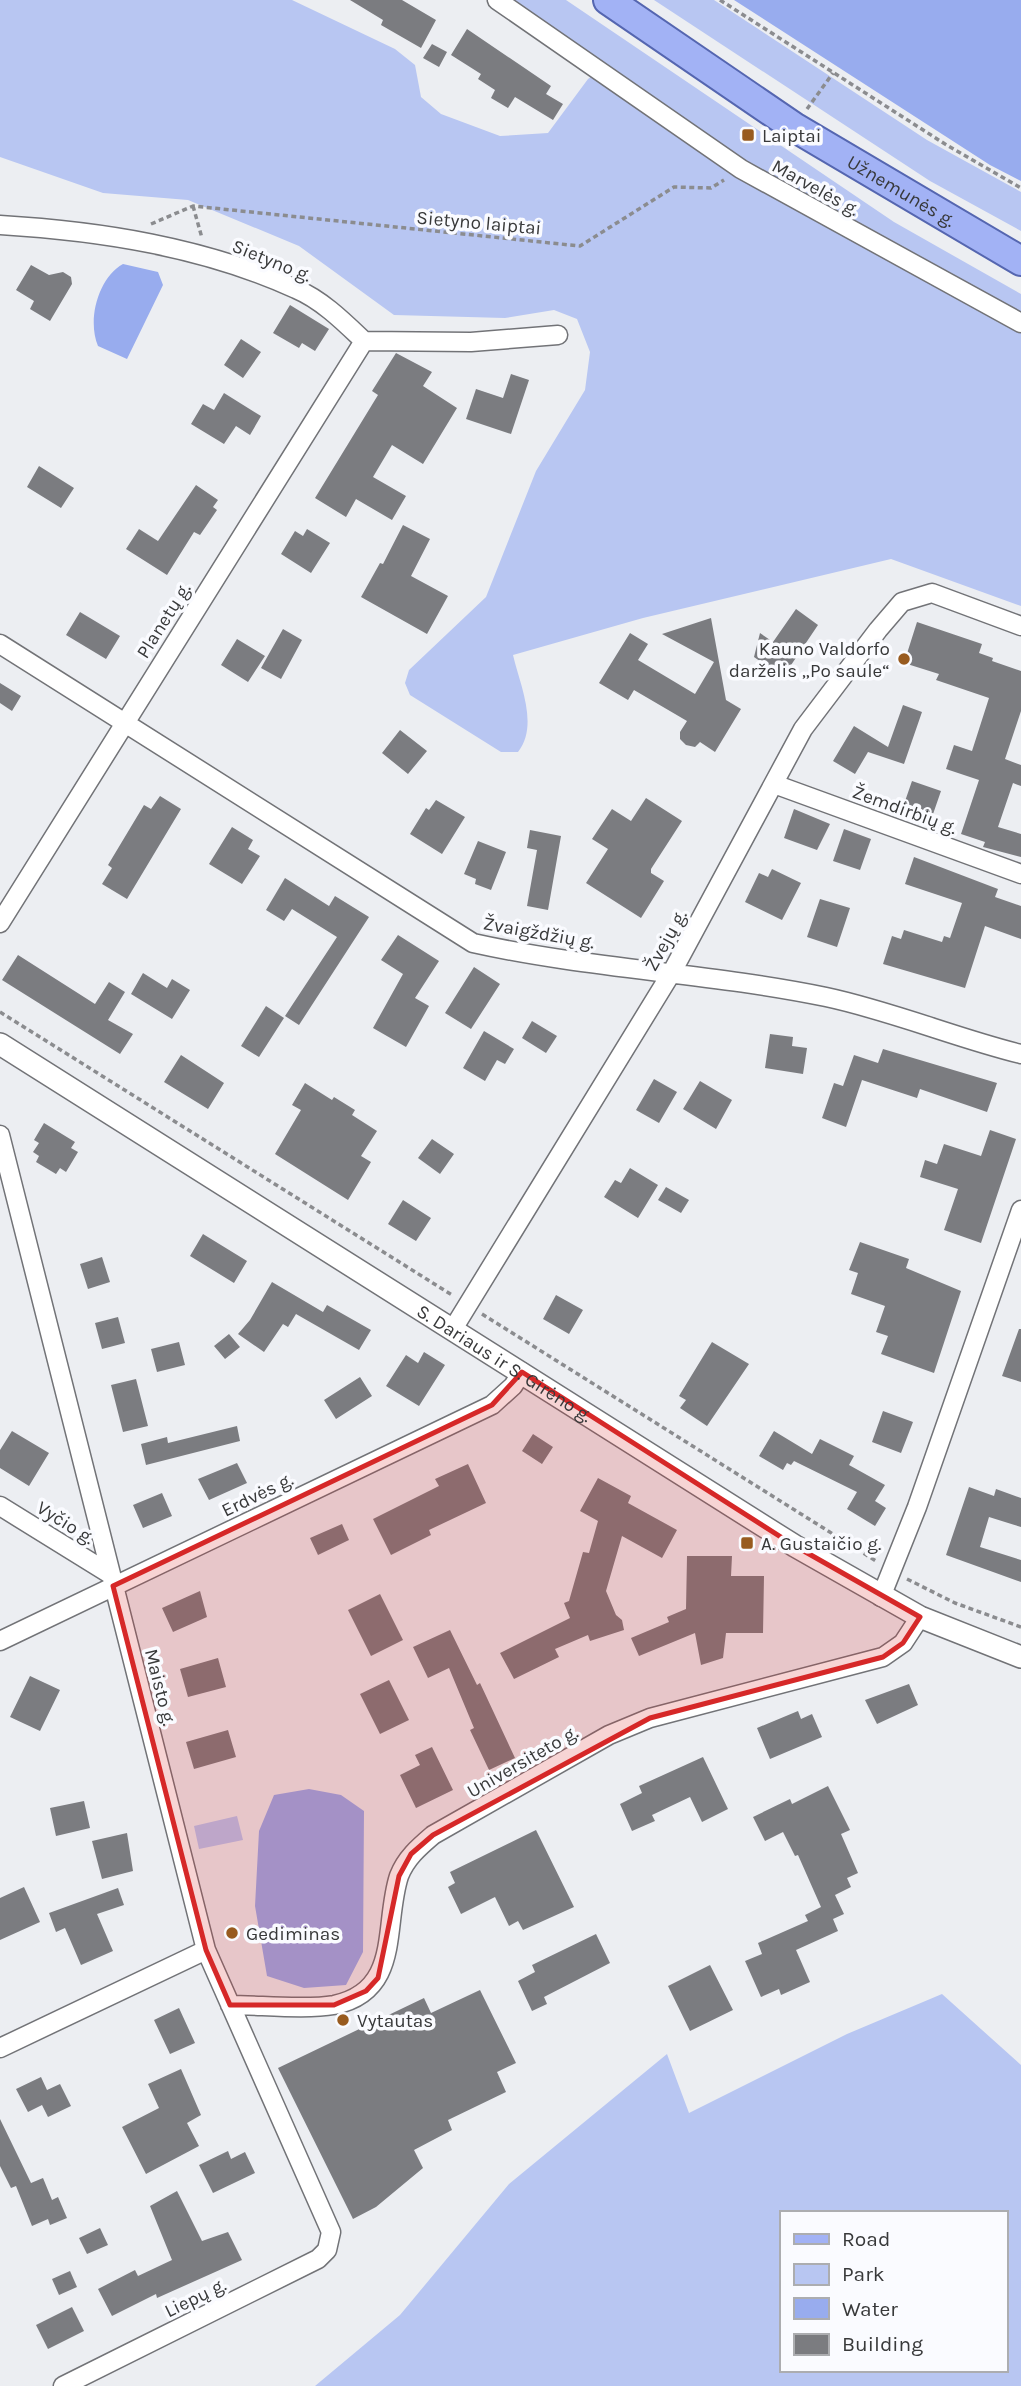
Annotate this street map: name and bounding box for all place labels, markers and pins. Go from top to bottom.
place label: Laiptai [762,125,821,147]
marker: Laiptai [740,127,756,143]
place label: Kauno Valdorfo darželis „Po saule“ [729,638,890,682]
marker: Kauno Valdorfo darželis „Po saule“ [896,651,912,667]
place label: A. Gustaičio g. [761,1533,881,1555]
marker: A. Gustaičio g. [739,1535,755,1551]
place label: Gediminas [246,1923,340,1945]
marker: Gediminas [224,1925,240,1941]
place label: Vytautas [357,2010,433,2032]
marker: Vytautas [335,2012,351,2028]

